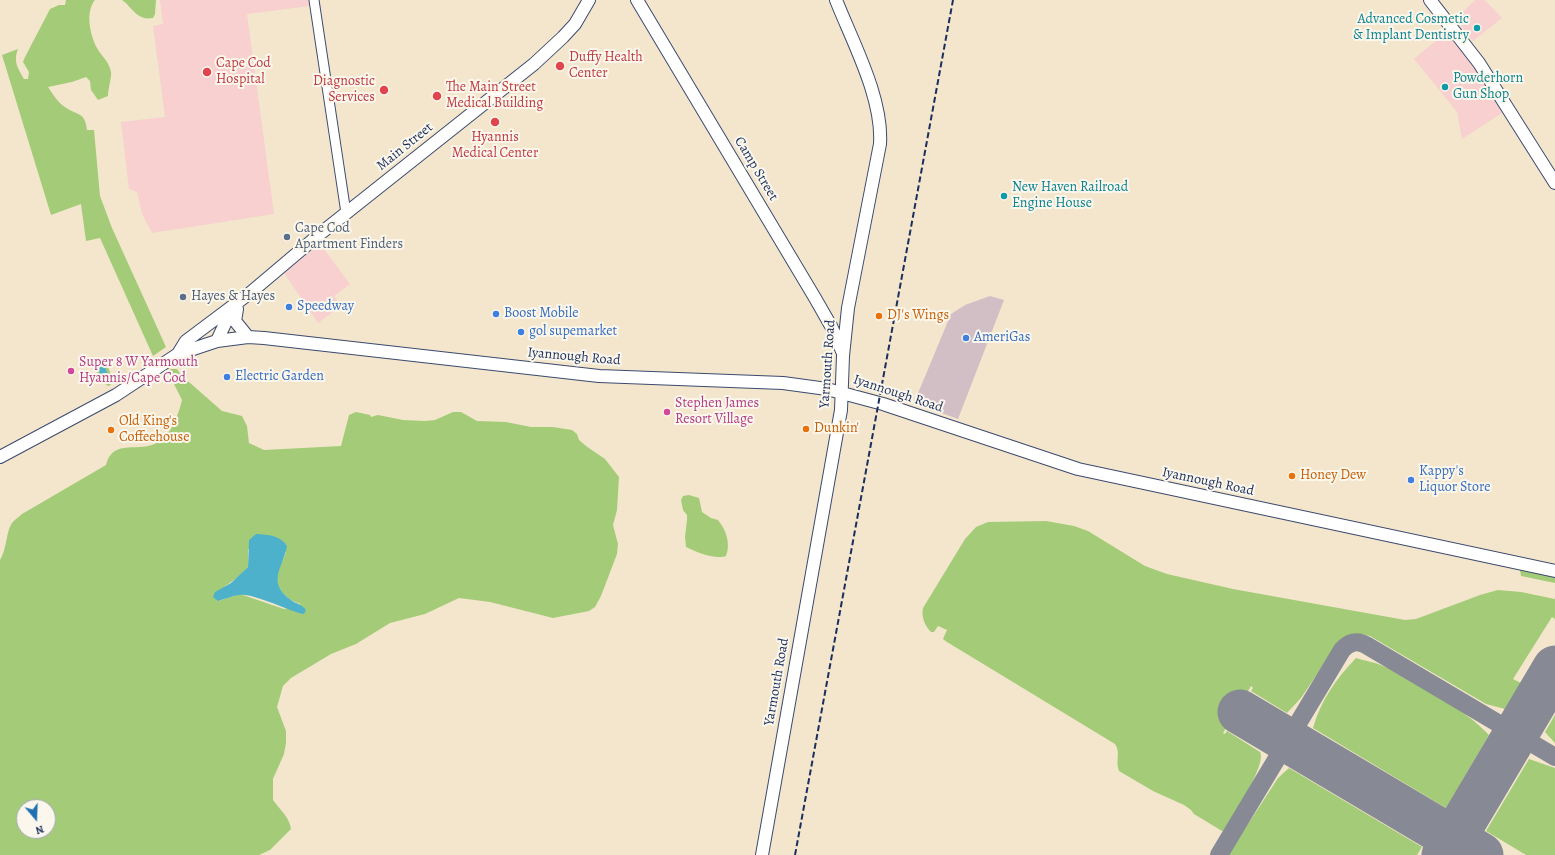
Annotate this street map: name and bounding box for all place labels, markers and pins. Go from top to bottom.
place label: Advanced Cosmetic & Implant Dentistry [1353,12,1469,44]
marker: Advanced Cosmetic & Implant Dentistry [1472,23,1482,33]
place label: Duffy Health Center [569,50,643,82]
place label: Cape Cod Hospital [216,56,271,88]
marker: Duffy Health Center [554,60,566,72]
marker: Cape Cod Hospital [201,66,213,78]
place label: Powderhorn Gun Shop [1453,71,1523,104]
place label: Diagnostic Services [313,74,375,106]
place label: The Main Street Medical Building [446,80,543,112]
marker: Powderhorn Gun Shop [1440,82,1450,92]
marker: Diagnostic Services [378,84,390,96]
marker: The Main Street Medical Building [431,90,443,102]
marker: Hyannis Medical Center [489,116,501,128]
place label: Hyannis Medical Center [452,130,538,162]
place label: New Haven Railroad Engine House [1012,180,1128,212]
marker: New Haven Railroad Engine House [999,191,1009,201]
place label: Cape Cod Apartment Finders [295,221,403,254]
marker: Cape Cod Apartment Finders [282,232,292,242]
place label: Hayes & Hayes [191,289,275,305]
marker: Hayes & Hayes [178,292,188,302]
place label: Speedway [297,299,354,315]
marker: Speedway [284,302,294,312]
place label: Boost Mobile [504,306,578,322]
place label: DJ's Wings [887,308,949,324]
marker: Boost Mobile [491,309,501,319]
marker: DJ's Wings [874,311,884,321]
place label: gol supemarket [529,324,617,340]
marker: gol supemarket [516,327,526,337]
place label: AmeriGas [974,330,1030,346]
marker: AmeriGas [961,333,971,343]
place label: Super 8 W Yarmouth Hyannis/Cape Cod [79,355,198,388]
marker: Super 8 W Yarmouth Hyannis/Cape Cod [66,366,76,376]
place label: Electric Garden [235,369,324,385]
marker: Electric Garden [222,372,232,382]
place label: Stephen James Resort Village [675,396,759,428]
marker: Stephen James Resort Village [662,407,672,417]
place label: Old King's Coffeehouse [119,414,189,446]
place label: Dunkin' [814,421,859,437]
marker: Dunkin' [801,424,811,434]
marker: Old King's Coffeehouse [106,425,116,435]
place label: Kappy's Liquor Store [1419,464,1490,496]
place label: Honey Dew [1300,468,1366,484]
marker: Honey Dew [1287,471,1297,481]
marker: Kappy's Liquor Store [1406,475,1416,485]

